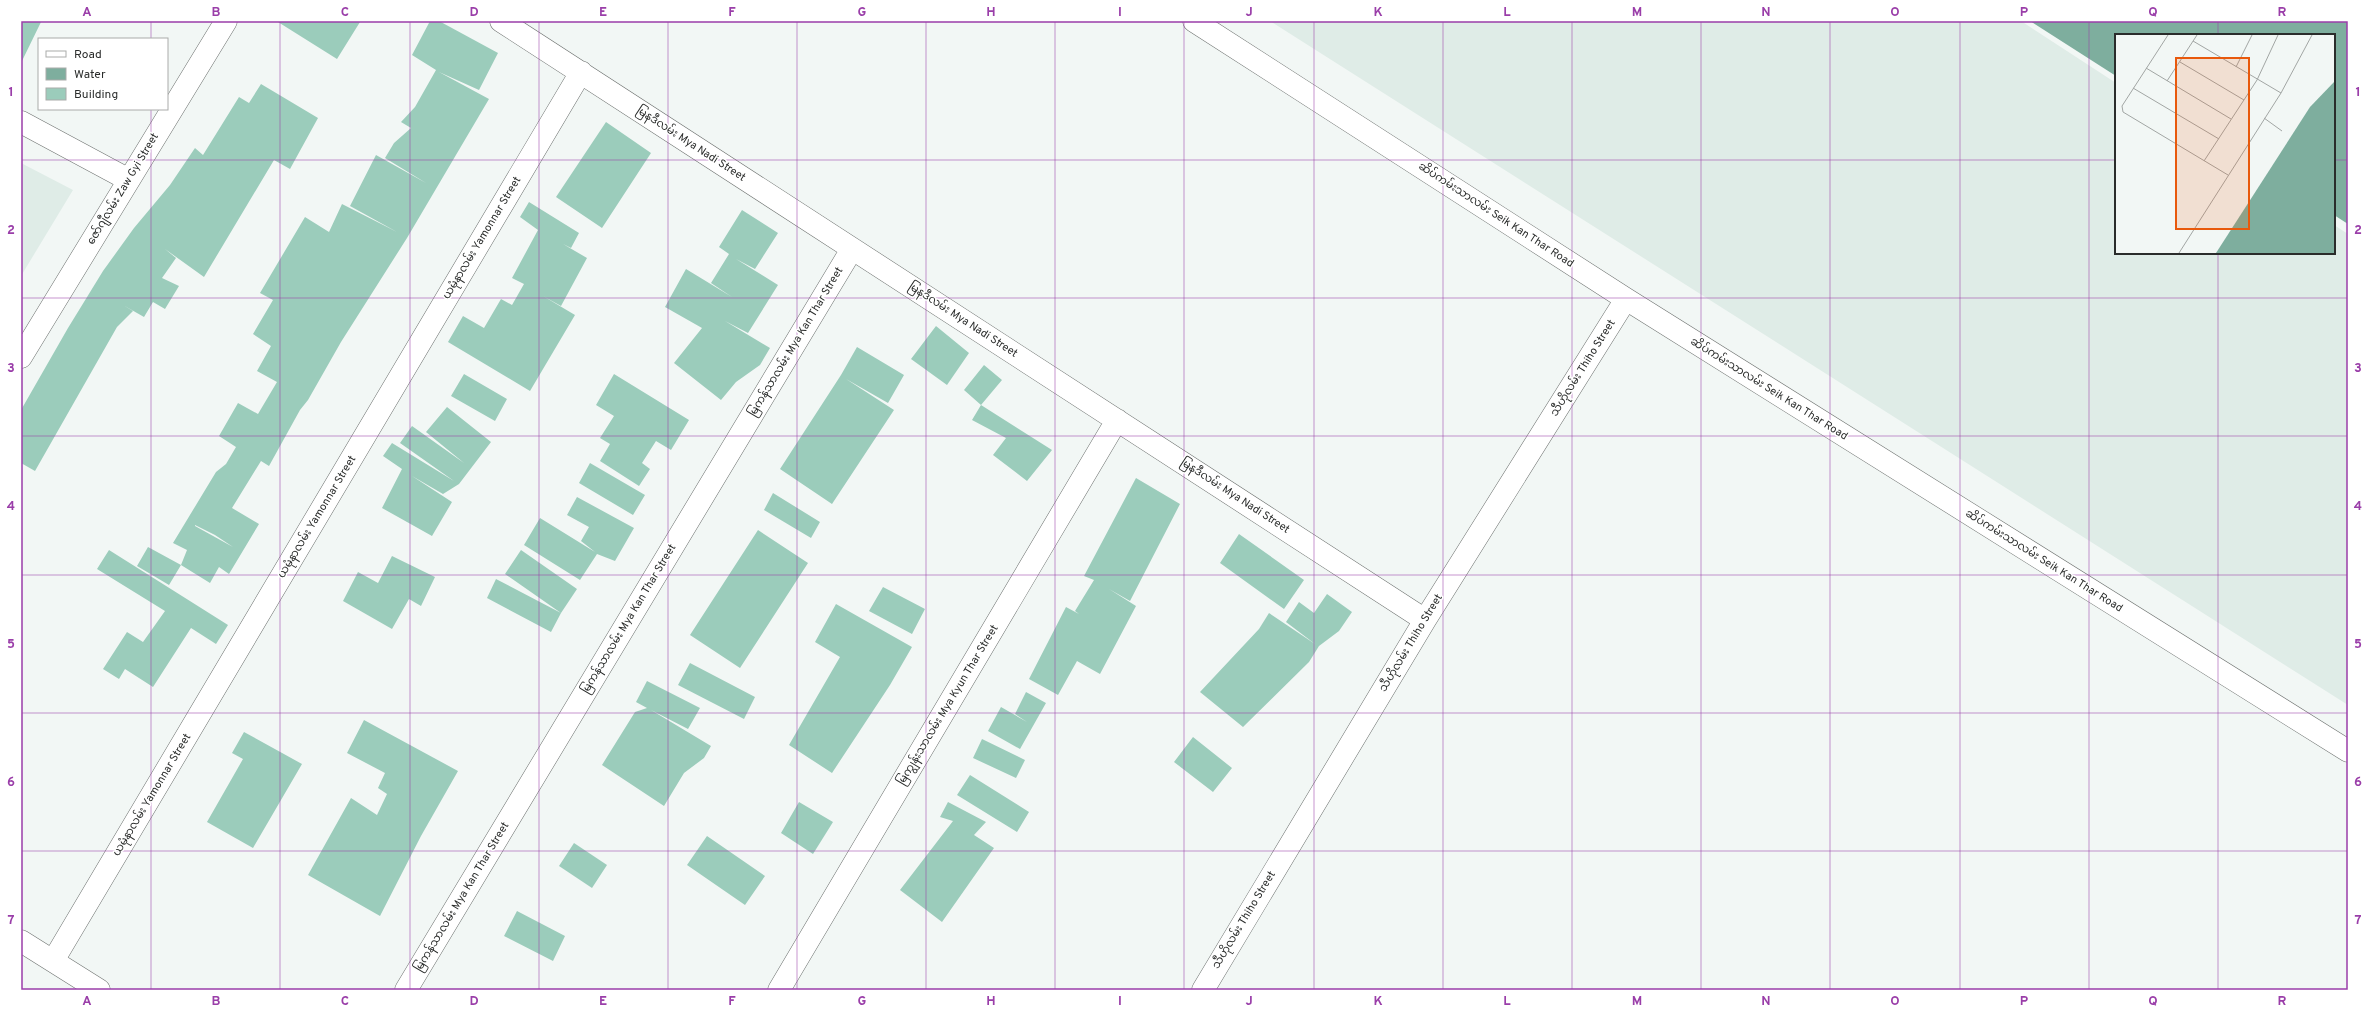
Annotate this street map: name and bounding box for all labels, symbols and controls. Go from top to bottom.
text: A [82,5,92,21]
text: B [212,5,221,21]
text: C [341,5,349,21]
text: D [469,5,479,21]
text: E [599,5,607,21]
text: F [728,5,736,21]
text: G [858,5,867,21]
text: H [986,5,996,21]
text: I [1118,5,1122,21]
text: J [1245,5,1253,21]
text: K [1373,5,1383,21]
text: L [1503,5,1511,21]
text: M [1632,5,1642,21]
text: N [1761,5,1771,21]
text: O [1890,5,1900,21]
text: P [2020,5,2029,21]
text: Q [2148,5,2158,21]
text: R [2278,5,2287,21]
inset map [2115,34,2335,254]
legend [38,38,168,110]
text: Road [74,47,102,63]
text: Water [74,67,106,83]
text: 1 [8,85,14,101]
text: 1 [2355,85,2361,101]
text: Building [74,87,118,103]
street label: မြနဒီလမ်း Mya Nadi Street [633,103,749,185]
street label: ဇော်ဂျီလမ်း Zaw Gyi Street [83,130,163,248]
street label: ဆိပ်ကမ်းသာလမ်း Seik Kan Thar Road [1416,158,1577,271]
street label: ယမုံနာလမ်း Yamonnar Street [439,174,525,302]
text: 2 [7,223,15,239]
text: 2 [2354,223,2362,239]
street label: မြကန်သာလမ်း Mya Kan Thar Street [745,264,847,420]
street label: မြနဒီလမ်း Mya Nadi Street [905,279,1021,361]
street label: သီဟိုလမ်း Thiho Street [1547,316,1619,420]
street label: ဆိပ်ကမ်းသာလမ်း Seik Kan Thar Road [1688,334,1851,443]
text: 3 [7,361,15,377]
text: 3 [2354,361,2362,377]
street label: ယမုံနာလမ်း Yamonnar Street [274,453,360,581]
street label: မြနဒီလမ်း Mya Nadi Street [1177,455,1293,537]
text: 4 [7,499,15,515]
text: 4 [2354,499,2362,515]
street label: ဆိပ်ကမ်းသာလမ်း Seik Kan Thar Road [1963,506,2126,615]
street label: မြကန်သာလမ်း Mya Kan Thar Street [578,541,680,697]
street label: သီဟိုလမ်း Thiho Street [1375,591,1447,695]
street label: မြကျွန်းသာလမ်း Mya Kyun Thar Street [894,622,1003,789]
text: 5 [7,637,15,653]
text: 5 [2354,637,2362,653]
street label: ယမုံနာလမ်း Yamonnar Street [109,731,195,859]
text: 6 [7,775,15,791]
text: 6 [2354,775,2362,791]
street label: မြကန်သာလမ်း Mya Kan Thar Street [411,819,513,975]
street label: သီဟိုလမ်း Thiho Street [1208,868,1280,972]
text: 7 [8,913,15,929]
text: 7 [2355,913,2362,929]
text: A [82,994,92,1010]
text: B [212,994,221,1010]
text: C [341,994,349,1010]
text: D [469,994,479,1010]
text: E [599,994,607,1010]
text: F [728,994,736,1010]
text: G [858,994,867,1010]
text: H [986,994,996,1010]
text: I [1118,994,1122,1010]
text: J [1245,994,1253,1010]
text: K [1373,994,1383,1010]
text: L [1503,994,1511,1010]
text: M [1632,994,1642,1010]
text: N [1761,994,1771,1010]
text: O [1890,994,1900,1010]
text: P [2020,994,2029,1010]
text: Q [2148,994,2158,1010]
text: R [2278,994,2287,1010]

